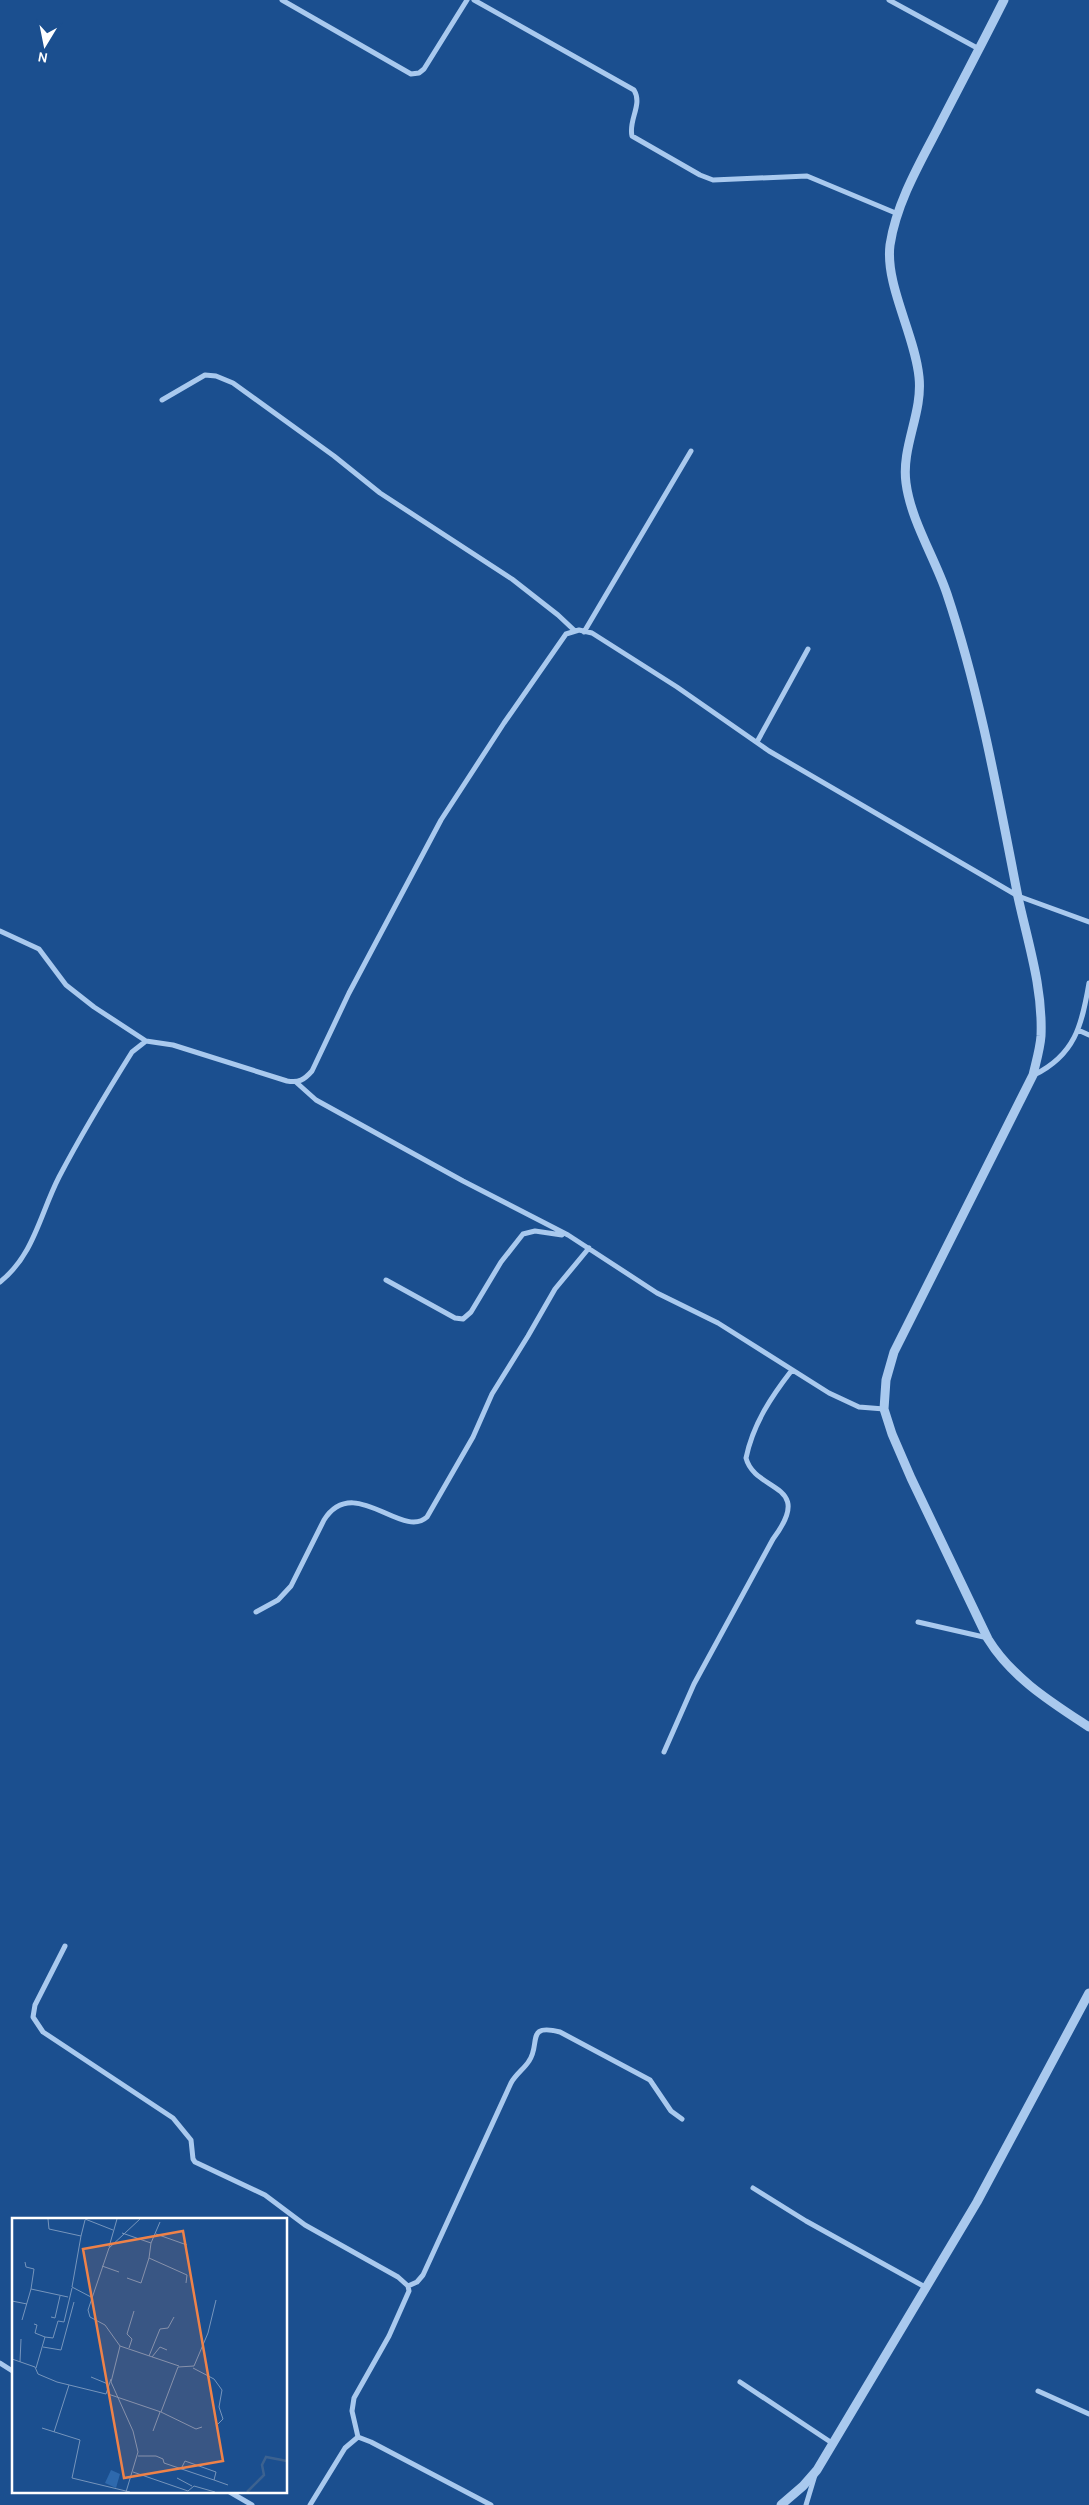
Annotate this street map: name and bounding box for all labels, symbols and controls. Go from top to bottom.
north arrow [20,20,70,70]
text: N [36,48,49,67]
inset map [12,2218,288,2492]

